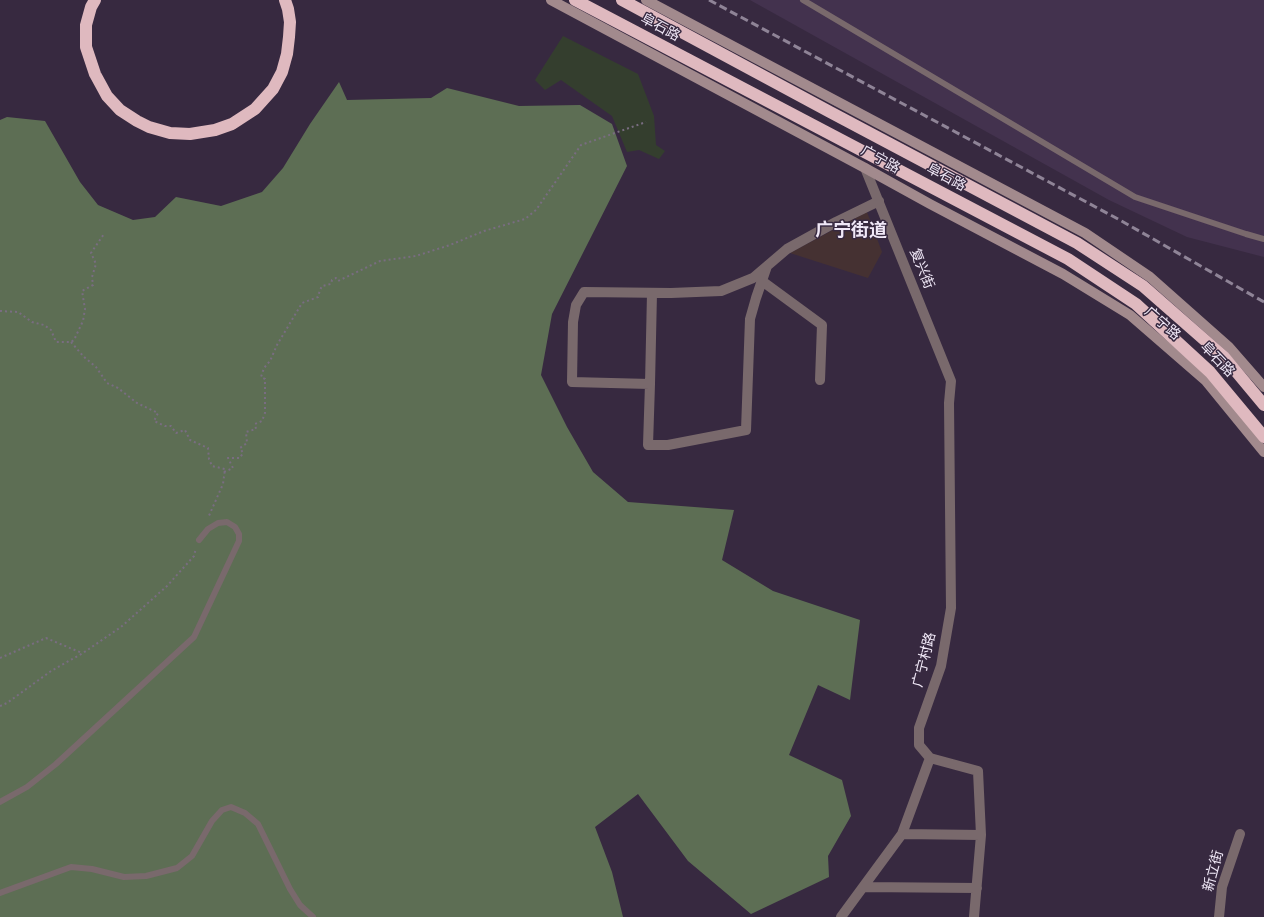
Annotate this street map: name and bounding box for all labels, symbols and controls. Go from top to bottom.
street label: 阜石路 [638,11,682,45]
street label: 广宁路 [858,142,902,178]
street label: 阜石路 [924,161,968,195]
district label: 广宁街道 [815,220,887,242]
street label: 复兴街 [905,246,937,292]
street label: 广宁路 [1141,304,1183,344]
street label: 阜石路 [1196,339,1238,381]
street label: 广宁村路 [910,631,940,689]
street label: 新立街 [1200,849,1228,893]

